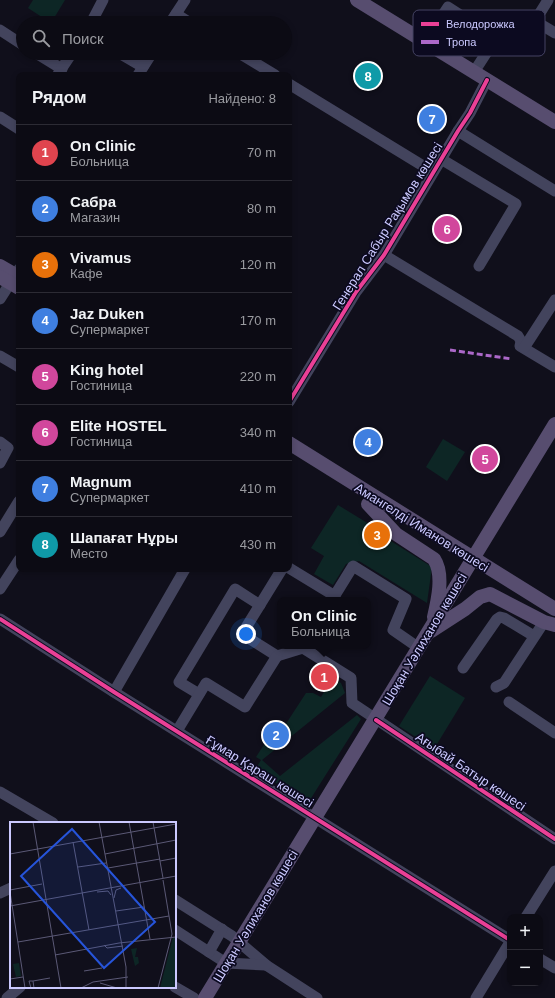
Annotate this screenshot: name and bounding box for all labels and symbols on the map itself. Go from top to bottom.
legend [413,10,545,56]
text: Велодорожка [446,18,516,30]
text: Тропа [446,36,477,48]
pin: 8 [355,61,381,91]
pin: 7 [419,104,445,134]
street label: Генерал Сабыр Рақымов көшесі [329,140,446,313]
pin: 6 [434,214,460,244]
pin: 4 [355,427,381,457]
pin: 5 [472,444,498,474]
street label: Амангелді Иманов көшесі [352,480,492,575]
pin: 3 [364,520,390,550]
street label: Шоқан Уәлиханов көшесі [379,570,470,708]
your location [236,624,256,644]
pin: 1 [311,662,337,692]
pin: 2 [263,720,289,750]
street label: Ағыбай Батыр көшесі [413,729,529,814]
street label: Ғұмар Қараш көшесі [203,732,316,811]
inset map [10,822,176,988]
street label: Шоқан Уәлиханов көшесі [210,847,301,985]

